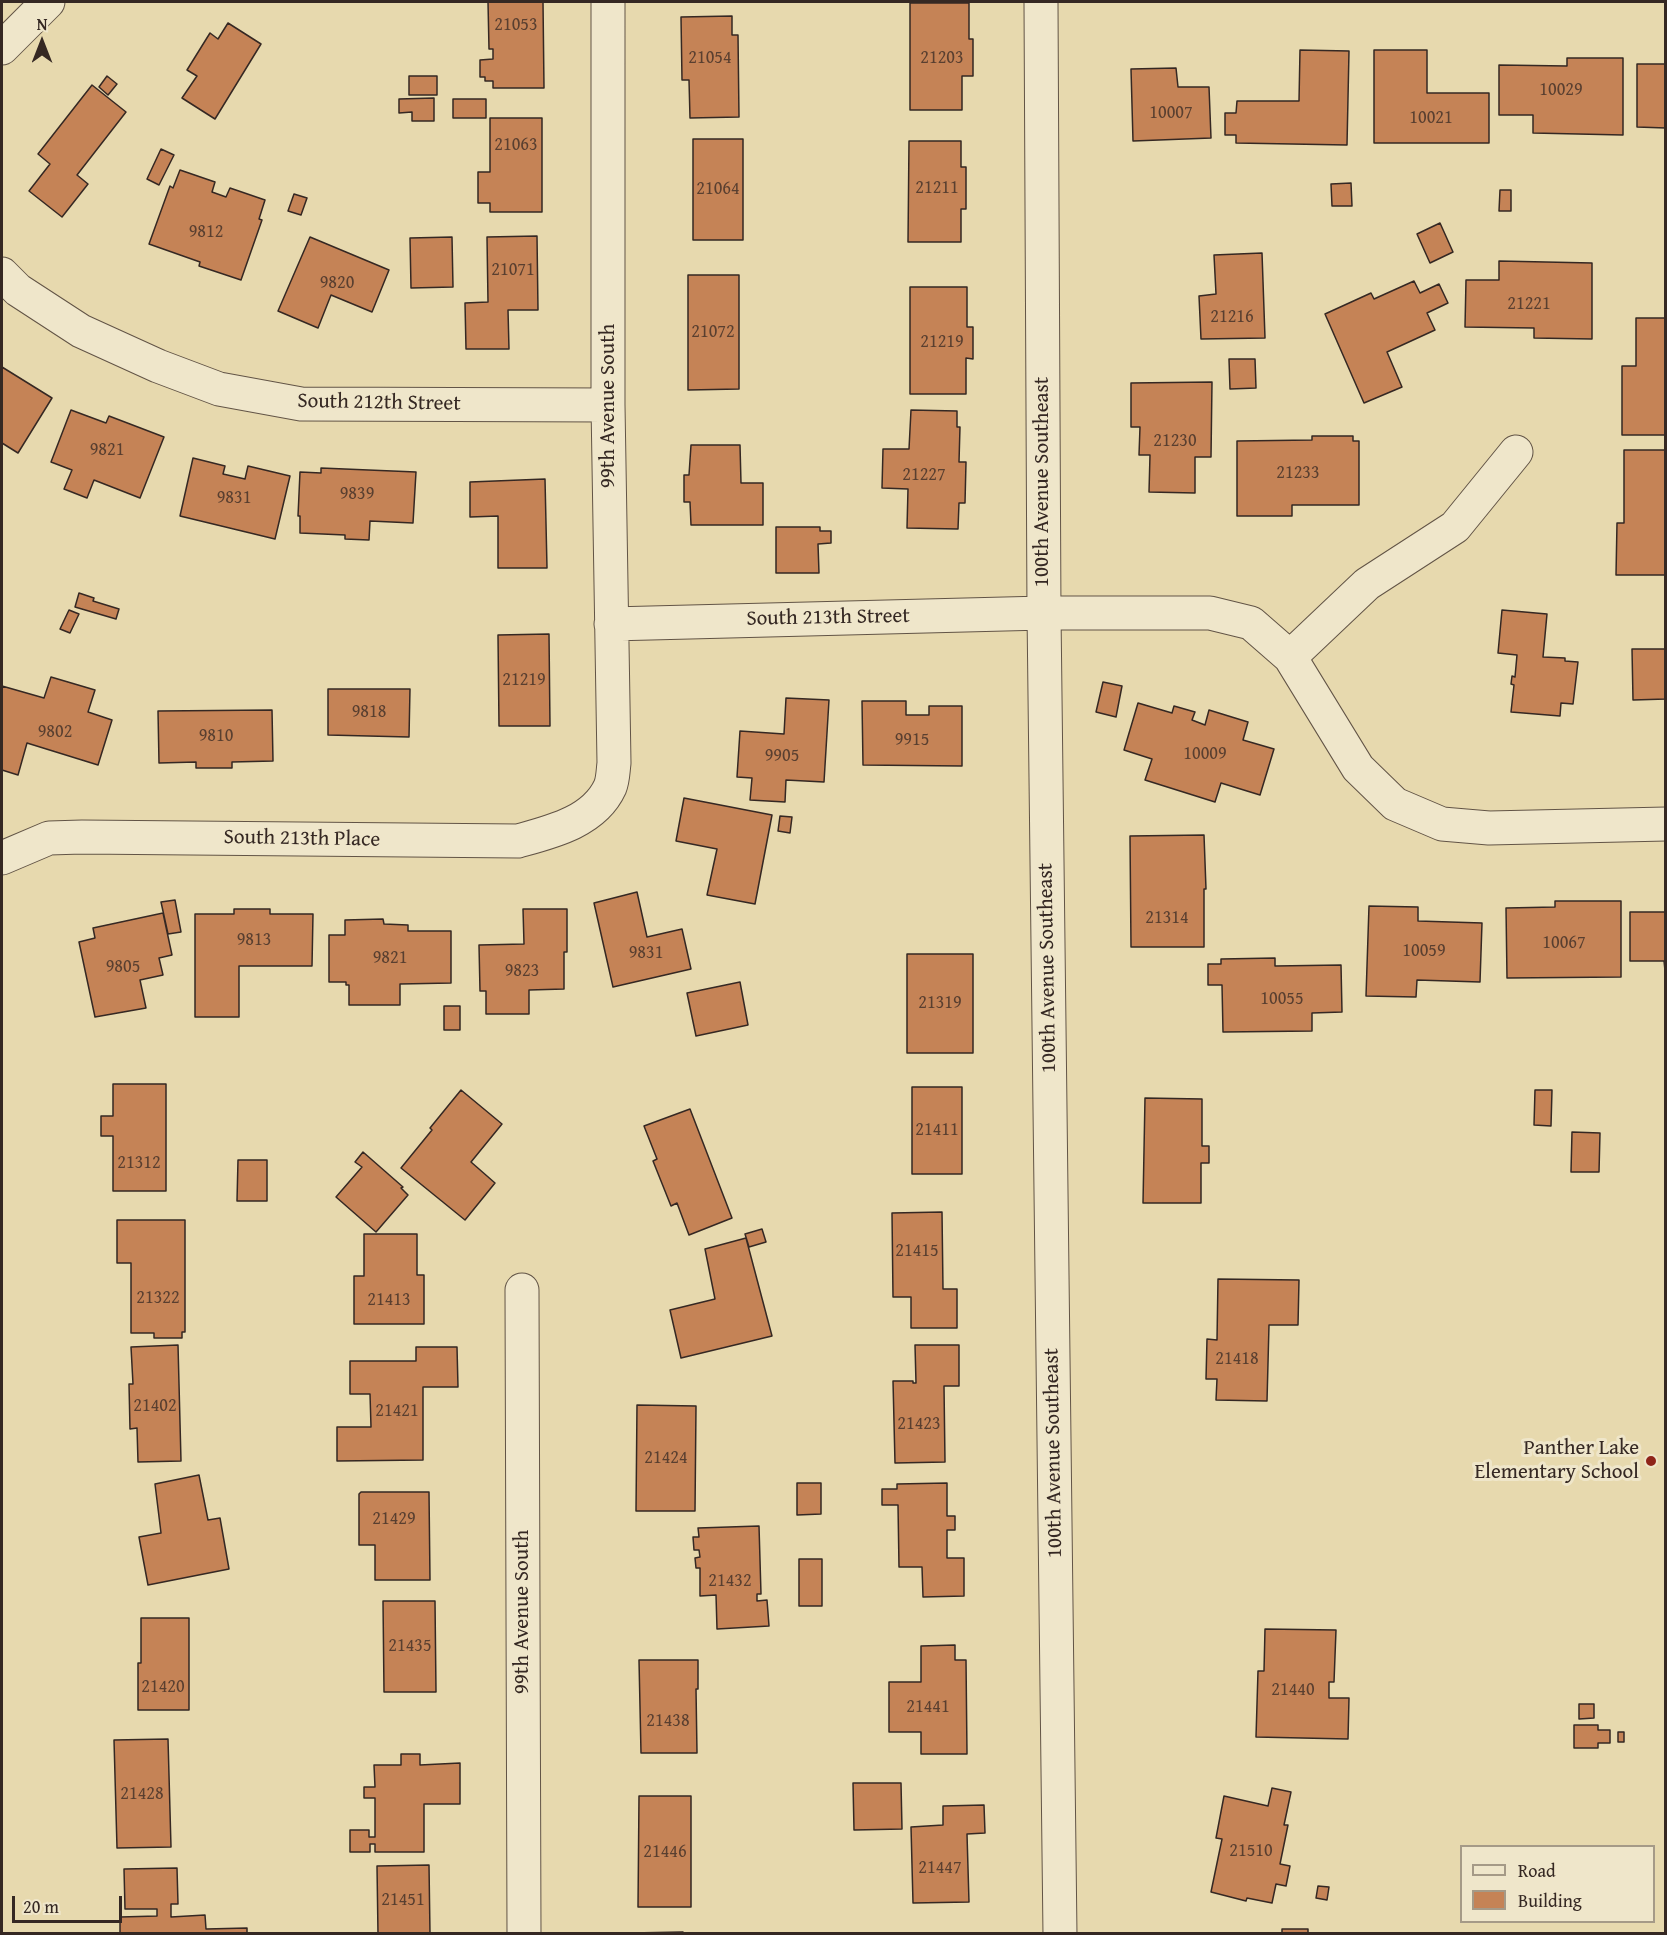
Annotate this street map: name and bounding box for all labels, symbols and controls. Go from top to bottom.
north arrow [12,12,72,72]
text: N [37,12,47,36]
house number: 21053 [494,14,538,36]
house number: 21054 [688,47,732,69]
house number: 21203 [920,47,964,69]
house number: 10029 [1539,79,1583,101]
house number: 10007 [1149,102,1193,124]
house number: 10021 [1409,107,1453,129]
house number: 21063 [494,134,538,156]
house number: 21211 [915,177,959,199]
house number: 21064 [696,178,740,200]
house number: 9812 [189,221,223,243]
house number: 21071 [491,259,535,281]
house number: 9820 [320,272,354,294]
house number: 21221 [1507,293,1551,315]
house number: 21216 [1210,306,1254,328]
house number: 21072 [691,321,735,343]
street label: 99th Avenue South [596,324,622,488]
house number: 21219 [920,331,964,353]
street label: 100th Avenue Southeast [1030,377,1056,587]
street label: South 212th Street [297,389,461,417]
house number: 21230 [1153,430,1197,452]
house number: 9821 [90,439,124,461]
house number: 21233 [1276,462,1320,484]
house number: 21227 [902,464,946,486]
house number: 9839 [340,483,374,505]
house number: 9831 [217,487,251,509]
street label: South 213th Street [746,604,910,632]
house number: 21219 [502,669,546,691]
house number: 9818 [352,701,386,723]
house number: 9802 [38,721,72,743]
house number: 9810 [199,725,233,747]
house number: 9915 [895,729,929,751]
house number: 10009 [1183,743,1227,765]
house number: 9905 [765,745,799,767]
street label: South 213th Place [223,825,381,853]
street label: 100th Avenue Southeast [1034,863,1062,1073]
house number: 21314 [1145,907,1189,929]
house number: 9813 [237,929,271,951]
house number: 10067 [1542,932,1586,954]
house number: 10059 [1402,940,1446,962]
house number: 9831 [629,942,663,964]
house number: 9821 [373,947,407,969]
house number: 9805 [106,956,140,978]
house number: 9823 [505,960,539,982]
house number: 10055 [1260,988,1304,1010]
house number: 21319 [918,992,962,1014]
house number: 21411 [915,1119,959,1141]
house number: 21312 [117,1152,161,1174]
house number: 21415 [895,1240,939,1262]
house number: 21322 [136,1287,180,1309]
house number: 21413 [367,1289,411,1311]
street label: 100th Avenue Southeast [1040,1348,1068,1558]
house number: 21418 [1215,1348,1259,1370]
house number: 21402 [133,1395,177,1417]
house number: 21421 [375,1400,419,1422]
house number: 21423 [897,1413,941,1435]
place label: Panther Lake Elementary School [1474,1436,1639,1486]
house number: 21424 [644,1447,688,1469]
marker: Panther Lake Elementary School [1644,1454,1658,1468]
house number: 21429 [372,1508,416,1530]
street label: 99th Avenue South [510,1530,536,1694]
house number: 21432 [708,1570,752,1592]
house number: 21435 [388,1635,432,1657]
house number: 21420 [141,1676,185,1698]
house number: 21440 [1271,1679,1315,1701]
house number: 21441 [906,1696,950,1718]
house number: 21438 [646,1710,690,1732]
house number: 21428 [120,1783,164,1805]
house number: 21510 [1229,1840,1273,1862]
house number: 21446 [643,1841,687,1863]
legend [1460,1845,1655,1923]
house number: 21447 [918,1857,962,1879]
text: Road [1518,1857,1556,1884]
scale bar [15,1884,124,1922]
text: Building [1518,1887,1582,1914]
house number: 21451 [381,1889,425,1911]
text: 20 m [23,1893,59,1920]

